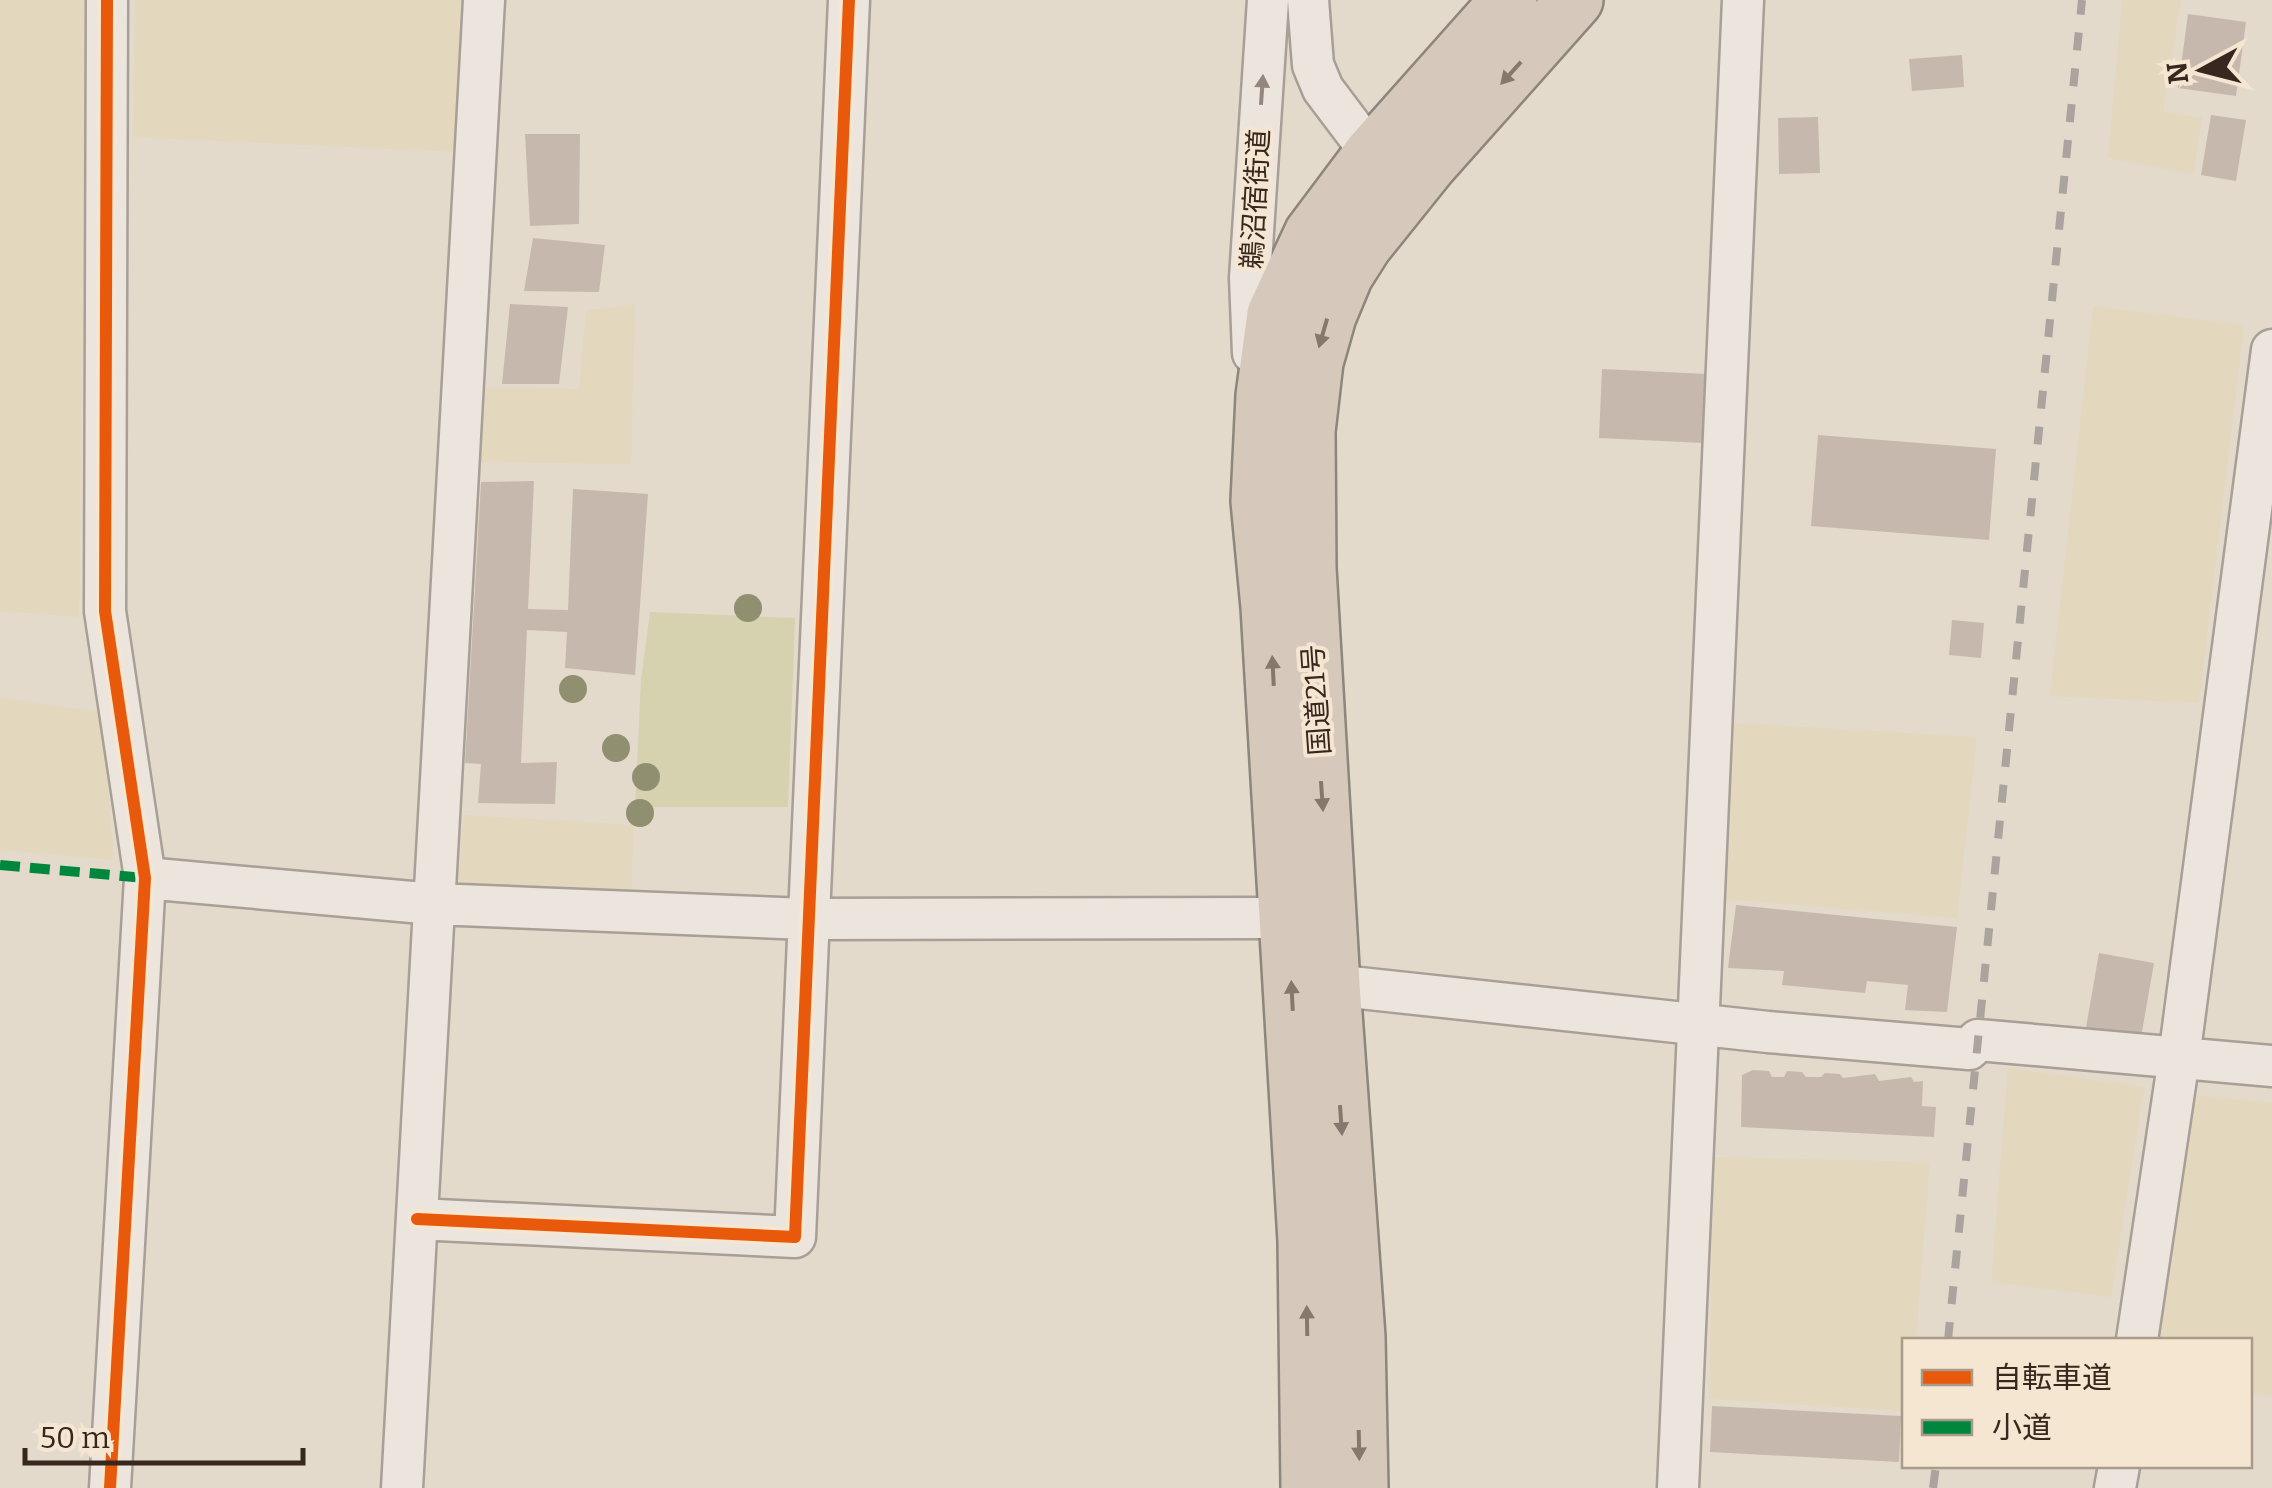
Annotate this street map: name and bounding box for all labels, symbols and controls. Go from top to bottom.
north arrow [2152,20,2252,120]
one-way arrow [1500,60,1522,85]
text: N [2160,60,2195,86]
one-way arrow [1254,74,1270,106]
street label: 鵜沼宿街道 [1235,128,1276,270]
one-way arrow [1315,318,1330,349]
street label: 国道21号 [1296,644,1337,756]
one-way arrow [1265,655,1281,687]
one-way arrow [1314,780,1330,812]
one-way arrow [1284,979,1300,1011]
one-way arrow [1334,1105,1350,1137]
one-way arrow [1298,1304,1314,1336]
legend [1902,1338,2252,1468]
text: 自転車道 [1992,1360,2112,1396]
scale bar [25,1403,302,1465]
text: 小道 [1992,1410,2052,1446]
text: 50 m [40,1420,110,1456]
one-way arrow [1351,1429,1367,1461]

